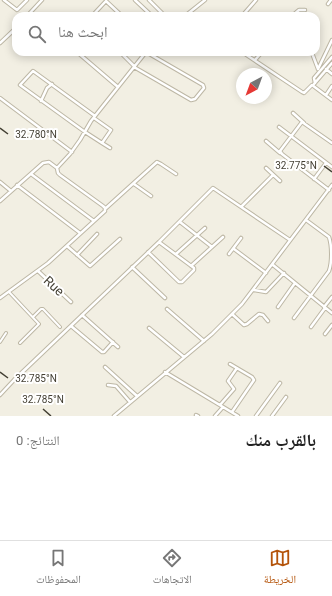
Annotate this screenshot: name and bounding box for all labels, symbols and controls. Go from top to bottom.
search box [12,12,320,56]
icon: search [26,23,48,45]
text: ابحث هنا [58,23,107,41]
north arrow [236,68,272,104]
text: 32.780°N [15,129,57,140]
text: 32.775°N [275,160,317,171]
street label: Rue [41,273,67,299]
text: 32.785°N [15,373,57,384]
text: 32.785°N [22,394,64,405]
text: بالقرب منك [245,430,316,450]
text: النتائج: 0 [16,433,60,448]
tab: المحفوظات [36,547,81,590]
tab: الاتجاهات [153,547,192,590]
tab: الخريطة [264,547,296,590]

